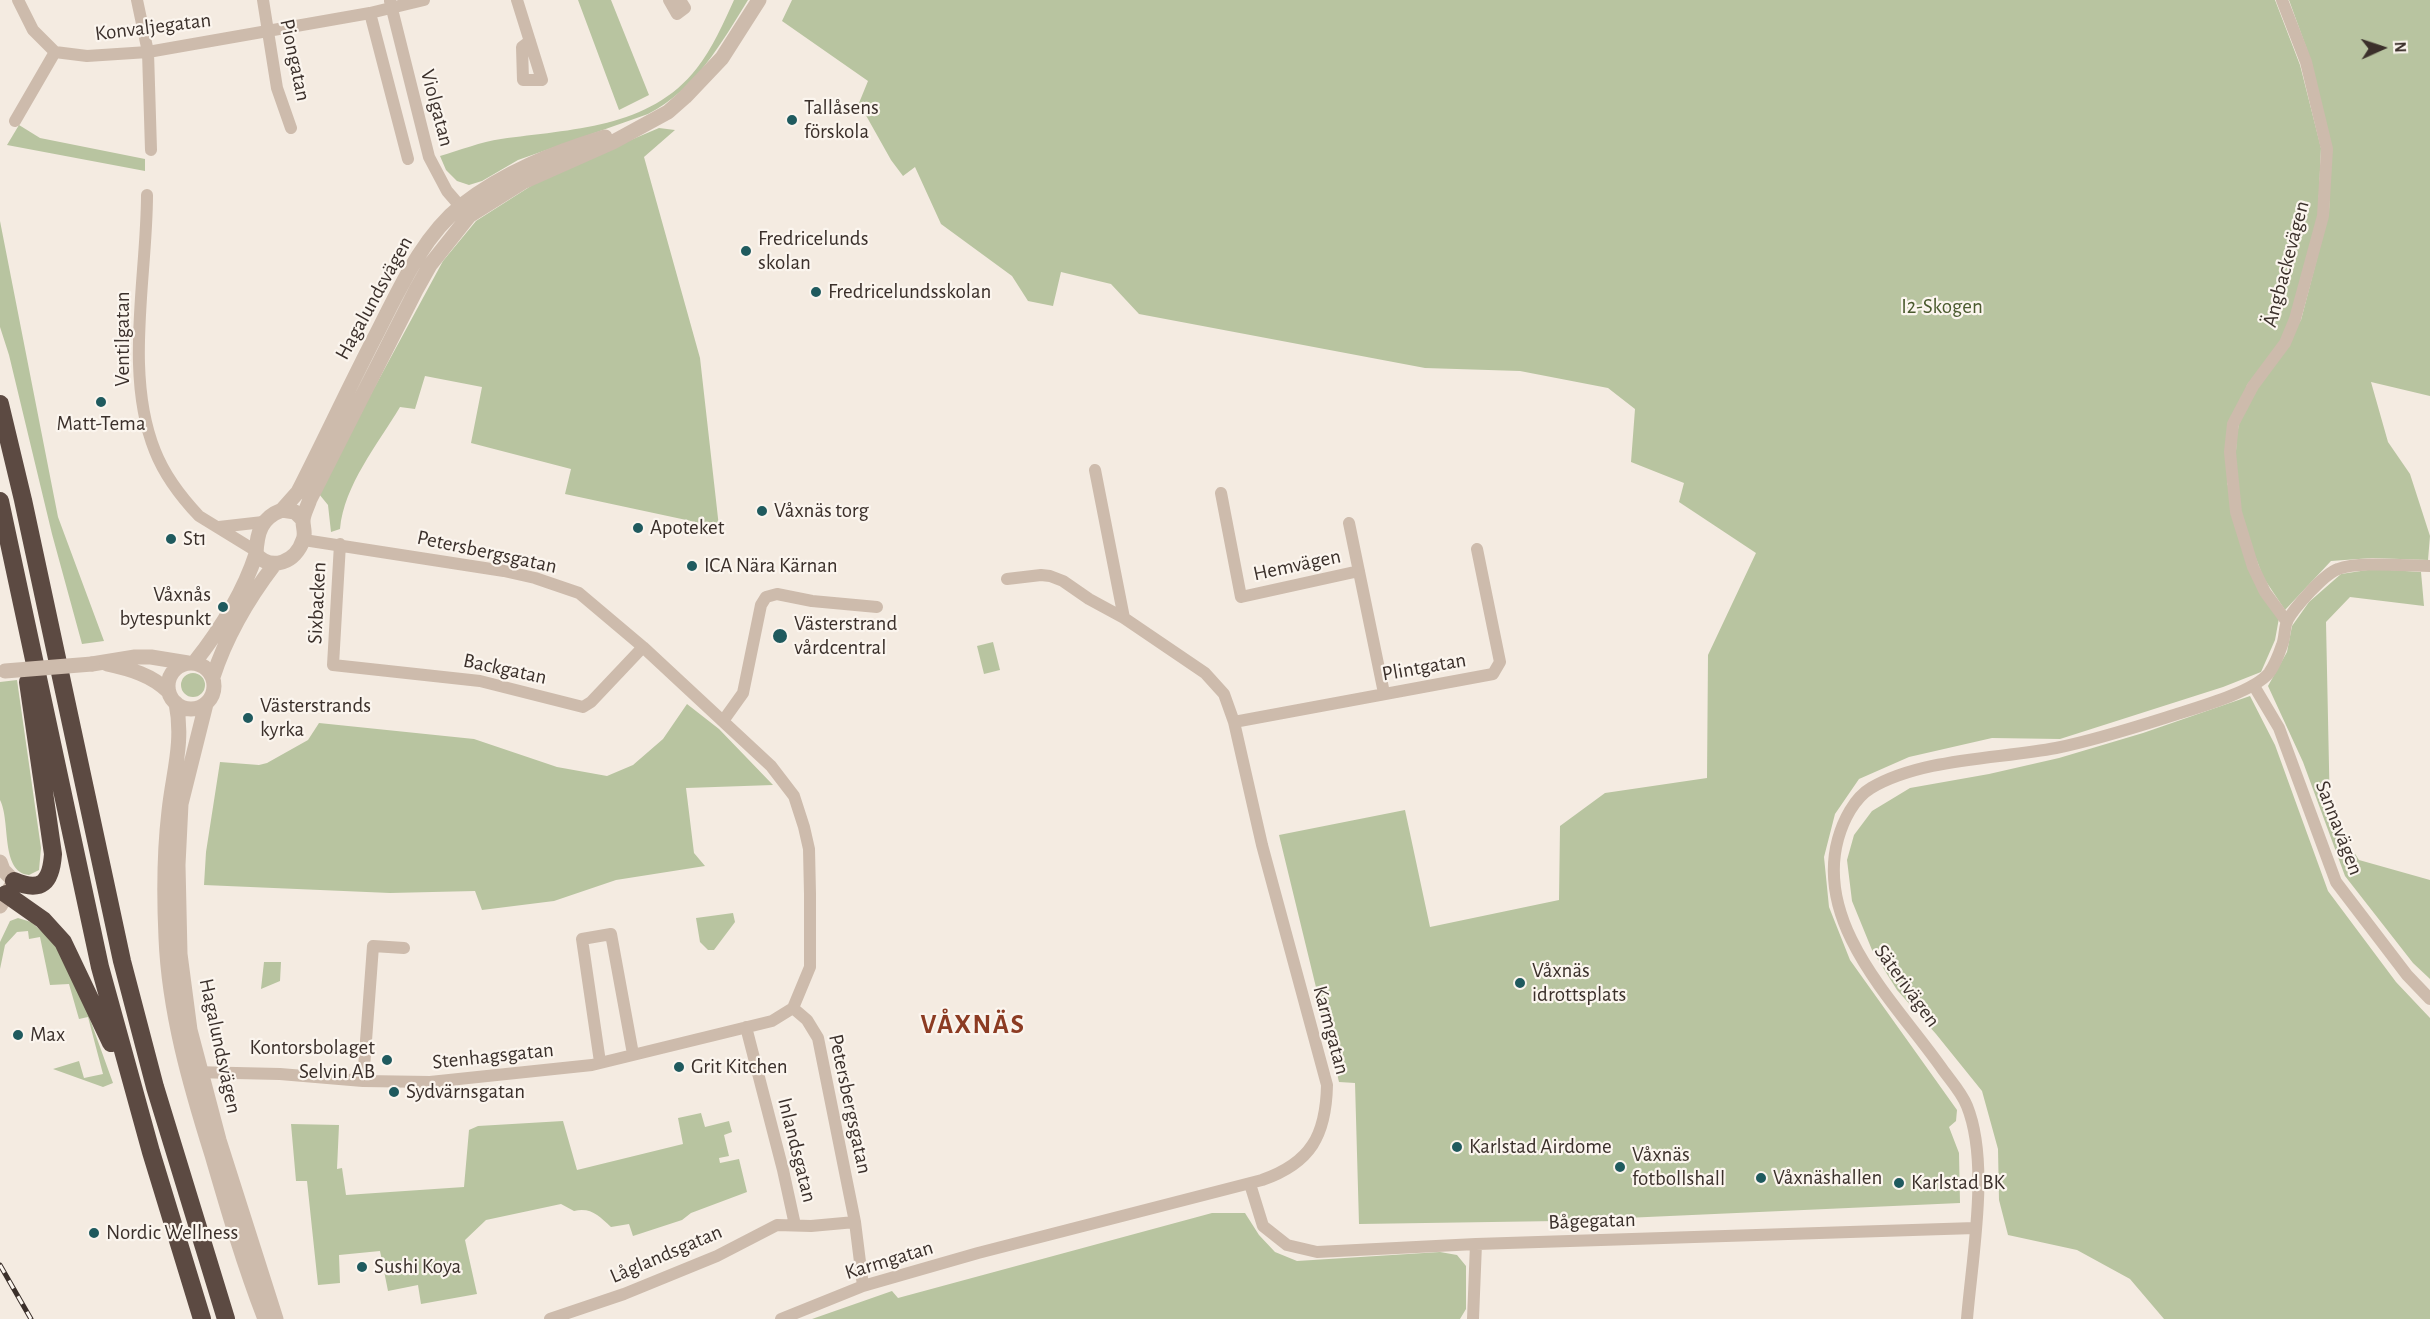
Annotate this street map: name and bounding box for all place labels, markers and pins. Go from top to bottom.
place label: Tallåsens förskola [804,95,879,145]
marker: Tallåsens förskola [785,113,799,127]
place label: Fredricelunds skolan [758,226,868,276]
marker: Fredricelunds skolan [739,244,753,258]
place label: Fredricelundsskolan [828,279,991,305]
marker: Fredricelundsskolan [809,285,823,299]
marker: Matt-Tema [94,395,108,409]
place label: Matt-Tema [56,411,146,437]
place label: Våxnäs torg [774,498,869,524]
marker: Våxnäs torg [755,504,769,518]
place label: Apoteket [650,515,724,541]
marker: Apoteket [631,521,645,535]
place label: St1 [183,526,207,552]
marker: St1 [164,532,178,546]
place label: ICA Nära Kärnan [704,553,838,579]
marker: ICA Nära Kärnan [685,559,699,573]
place label: Våxnås bytespunkt [119,582,211,632]
marker: Våxnås bytespunkt [216,600,230,614]
place label: Västerstrand vårdcentral [794,611,897,661]
marker: Västerstrand vårdcentral [771,627,789,645]
place label: Västerstrands kyrka [260,693,371,743]
marker: Västerstrands kyrka [241,711,255,725]
place label: Våxnäs idrottsplats [1532,958,1626,1008]
marker: Våxnäs idrottsplats [1513,976,1527,990]
place label: Max [30,1022,65,1048]
marker: Max [11,1028,25,1042]
place label: Kontorsbolaget Selvin AB [249,1035,375,1085]
marker: Kontorsbolaget Selvin AB [380,1053,394,1067]
place label: Grit Kitchen [691,1054,788,1080]
marker: Grit Kitchen [672,1060,686,1074]
place label: Sydvärnsgatan [406,1079,525,1105]
marker: Sydvärnsgatan [387,1085,401,1099]
place label: Karlstad Airdome [1469,1134,1612,1160]
marker: Karlstad Airdome [1450,1140,1464,1154]
place label: Våxnäs fotbollshall [1632,1142,1725,1192]
marker: Våxnäs fotbollshall [1613,1160,1627,1174]
place label: Våxnäshallen [1773,1165,1882,1191]
place label: Karlstad BK [1911,1170,2005,1196]
marker: Våxnäshallen [1754,1171,1768,1185]
marker: Karlstad BK [1892,1176,1906,1190]
place label: Nordic Wellness [106,1220,238,1246]
marker: Nordic Wellness [87,1226,101,1240]
place label: Sushi Koya [374,1254,461,1280]
marker: Sushi Koya [355,1260,369,1274]

